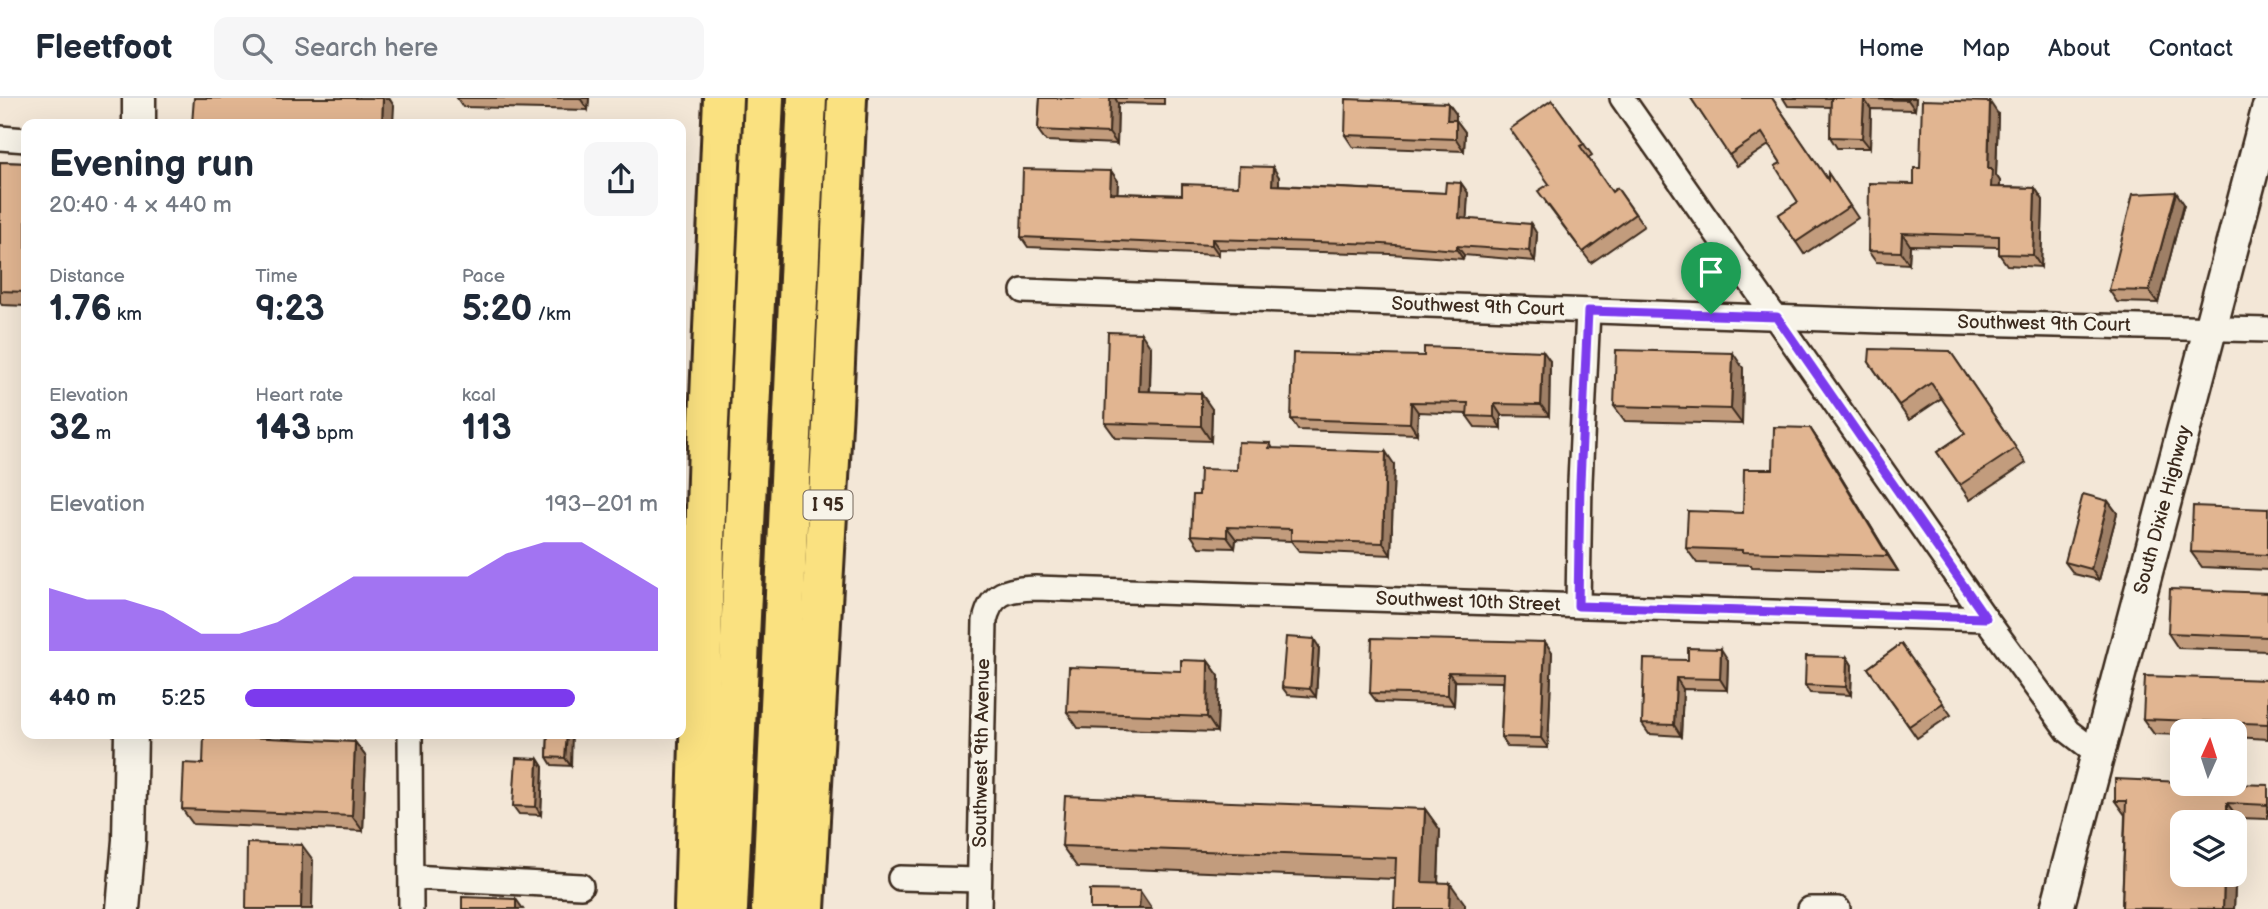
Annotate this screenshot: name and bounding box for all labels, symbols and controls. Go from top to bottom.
search box [214,17,704,80]
text: Fleetfoot [35,28,172,68]
icon: search [238,29,276,67]
text: Search here [294,33,438,64]
text: Home [1859,34,1924,63]
text: Map [1962,34,2010,63]
text: About [2048,34,2110,63]
text: Contact [2148,34,2233,63]
text: Evening run [49,142,254,187]
button: share [584,142,658,216]
text: 20:40 · 4 × 440 m [49,191,232,219]
pin [1681,242,1741,314]
icon: arrive [1692,253,1730,291]
text: Distance [49,265,125,288]
text: Time [255,265,297,288]
text: Pace [462,265,505,288]
text: 1.76 [49,288,112,331]
text: 9:23 [255,288,325,331]
text: 5:20 [462,288,532,331]
street label: Southwest 9th Court [1391,292,1565,322]
text: km [112,303,142,326]
text: /km [532,303,571,326]
street label: Southwest 9th Court [1957,311,2131,337]
text: Elevation [49,384,128,407]
text: Heart rate [255,384,343,407]
text: kcal [462,384,496,407]
text: 32 [49,407,90,450]
text: 143 [255,407,311,450]
text: 113 [462,407,512,450]
text: m [90,422,111,445]
text: bpm [311,422,354,445]
street label: South Dixie Highway [2129,423,2197,597]
text: Elevation [49,490,145,518]
text: 193–201 m [545,490,658,518]
road number: I 95 [804,491,852,520]
street label: Southwest 10th Street [1375,587,1561,617]
street label: Southwest 9th Avenue [969,658,995,848]
text: 440 m [49,684,116,712]
text: 5:25 [161,684,206,712]
north arrow [2170,719,2247,796]
map controls [2170,719,2247,887]
button: layers [2170,810,2247,887]

